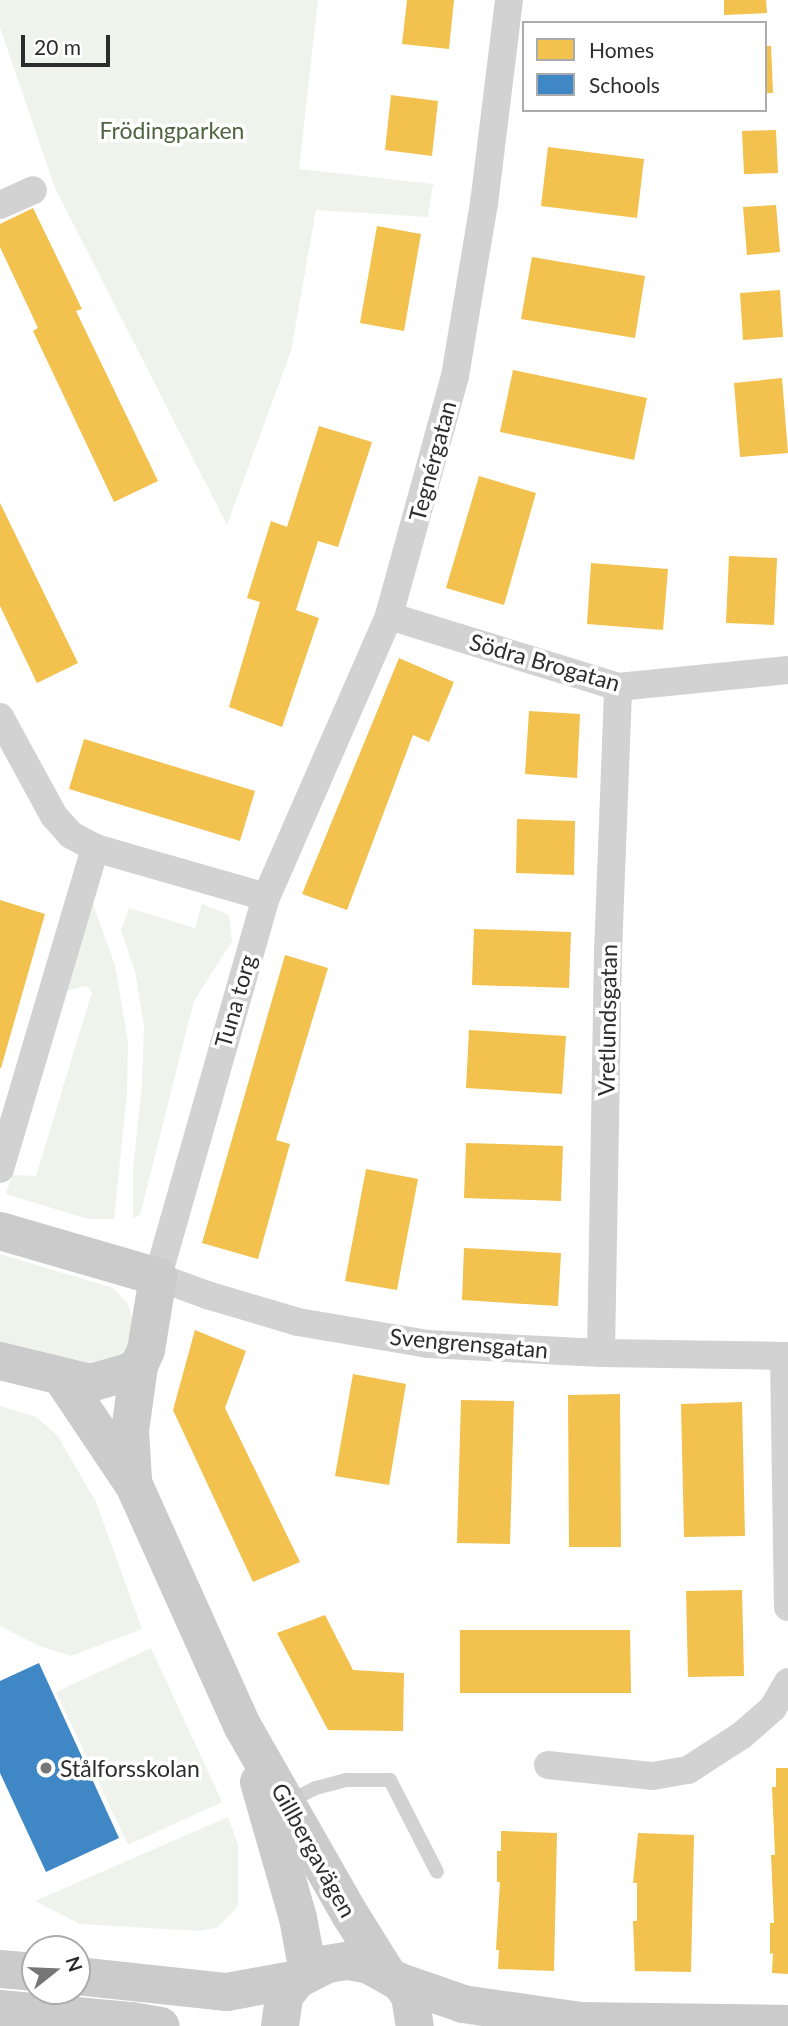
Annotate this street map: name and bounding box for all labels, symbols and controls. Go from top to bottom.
scale bar [24,21,114,65]
legend [522,21,767,112]
text: 20 m [34,34,81,59]
text: Homes [589,37,654,62]
text: Schools [589,72,660,97]
park label: Frödingparken [100,116,244,144]
street label: Tegnérgatan [403,398,461,524]
street label: Södra Brogatan [467,627,623,697]
street label: Vretlundsgatan [592,944,622,1096]
street label: Tuna torg [209,951,261,1051]
street label: Svengrensgatan [389,1322,549,1364]
place label: Stålforsskolan [60,1754,200,1782]
marker: Stålforsskolan [38,1760,54,1776]
street label: Gillbergavägen [266,1778,362,1922]
north arrow [21,1935,91,2005]
text: N [61,1953,88,1974]

